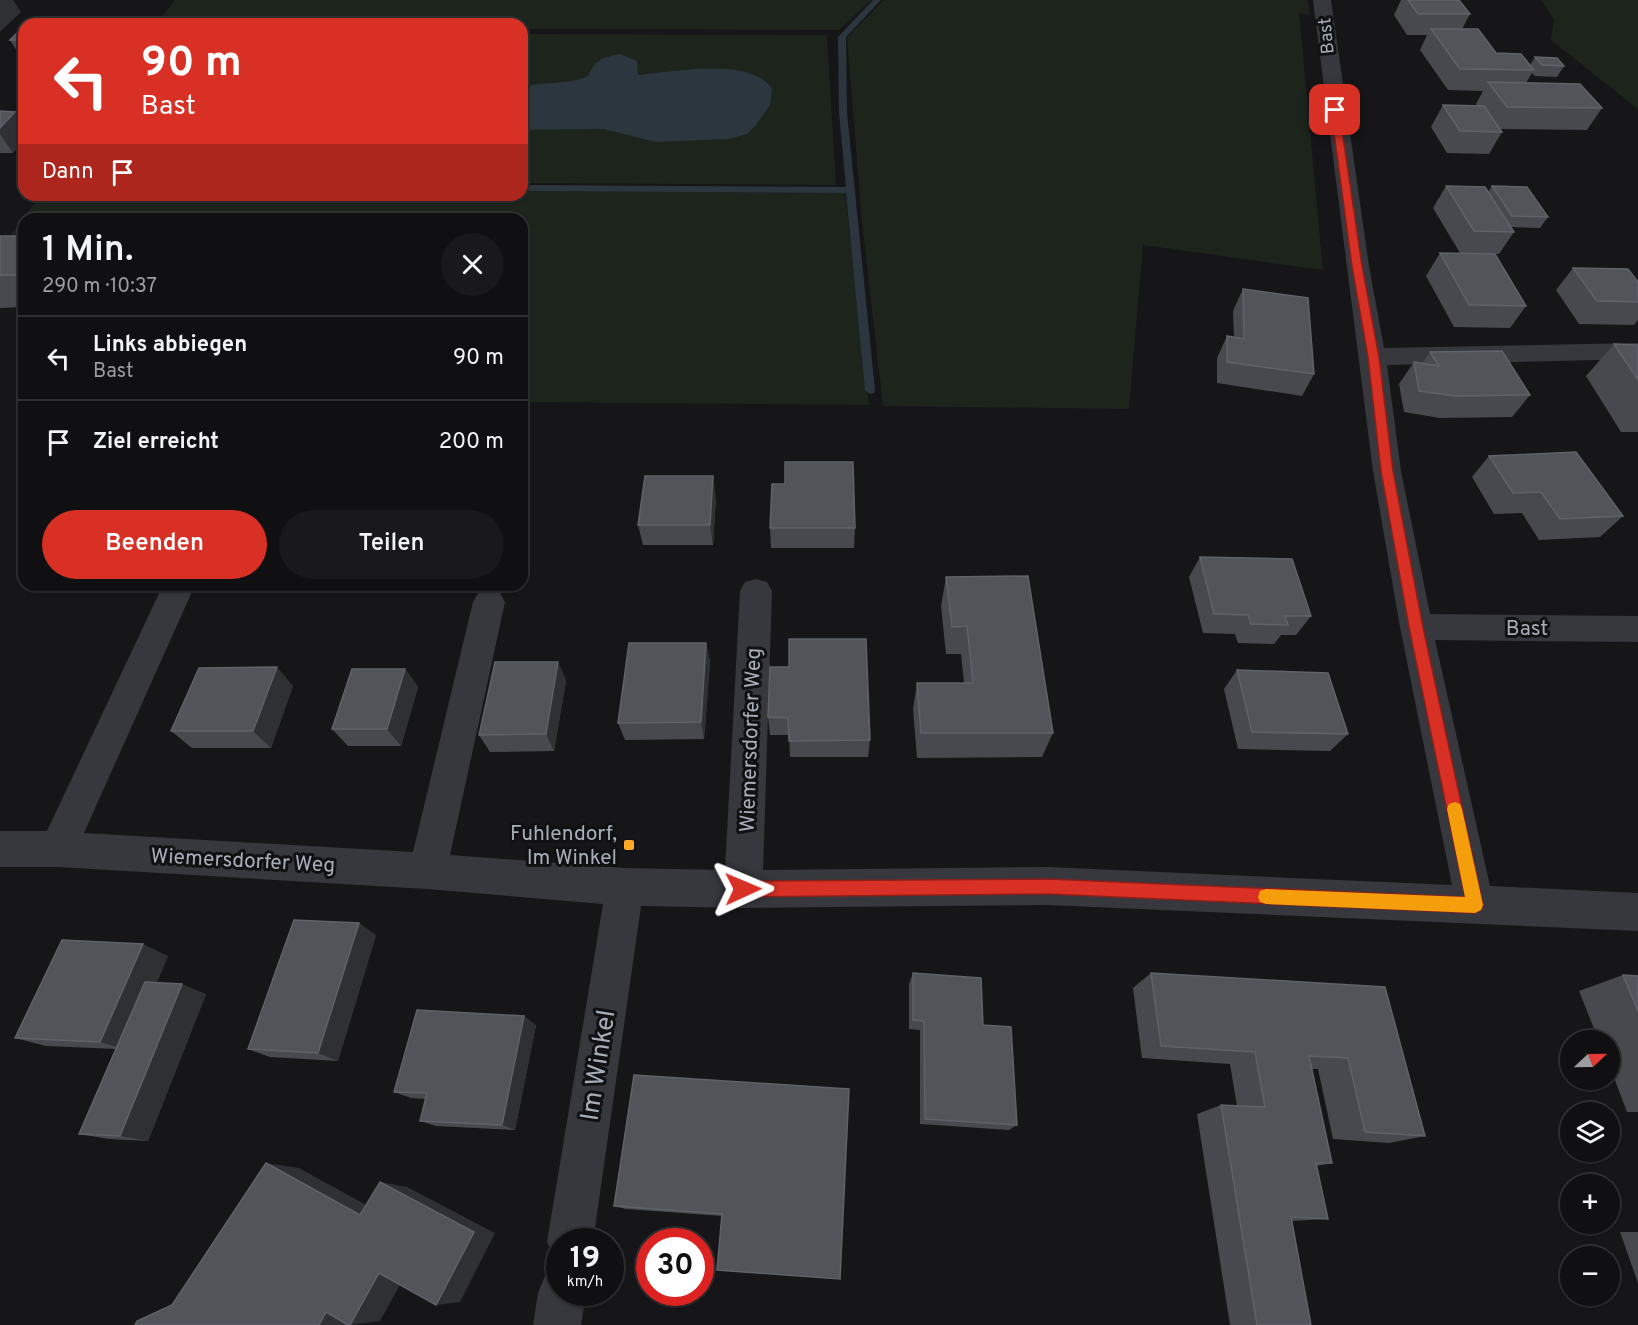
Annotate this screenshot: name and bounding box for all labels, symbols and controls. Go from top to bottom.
street label: Bast [1314,16,1341,55]
text: 90 m [141,38,242,91]
icon: left [42,42,120,120]
pin [1309,84,1360,135]
text: Bast [141,90,196,124]
icon: arrive [1318,93,1351,126]
icon: arrive [106,156,139,189]
text: Dann [42,159,94,186]
text: 1 Min. [42,228,134,274]
button: close [441,233,504,296]
text: 290 m · 10:37 [42,274,157,300]
text: Links abbiegen [93,332,247,359]
icon: left [42,342,75,375]
text: 90 m [453,345,504,372]
text: Bast [93,359,134,385]
icon: arrive [42,426,75,459]
text: Ziel erreicht [93,429,219,456]
text: 200 m [439,429,504,456]
button: Beenden [42,510,267,579]
button: Teilen [279,510,504,579]
street label: Bast [1506,616,1548,643]
street label: Wiemersdorfer Weg [735,647,768,833]
place label: Fuhlendorf, Im Winkel [510,821,617,872]
marker: Fuhlendorf, Im Winkel [622,838,636,852]
street label: Wiemersdorfer Weg [150,843,336,880]
position arrow [711,857,775,921]
street label: Im Winkel [574,1008,625,1123]
north arrow [1560,1030,1620,1090]
map controls [1560,1030,1620,1306]
button: layers [1560,1102,1620,1162]
button: + [1560,1174,1620,1234]
speed limit sign: 30 [636,1228,714,1306]
text: 19 [570,1241,600,1278]
button: − [1560,1246,1620,1306]
text: km/h [567,1273,603,1292]

